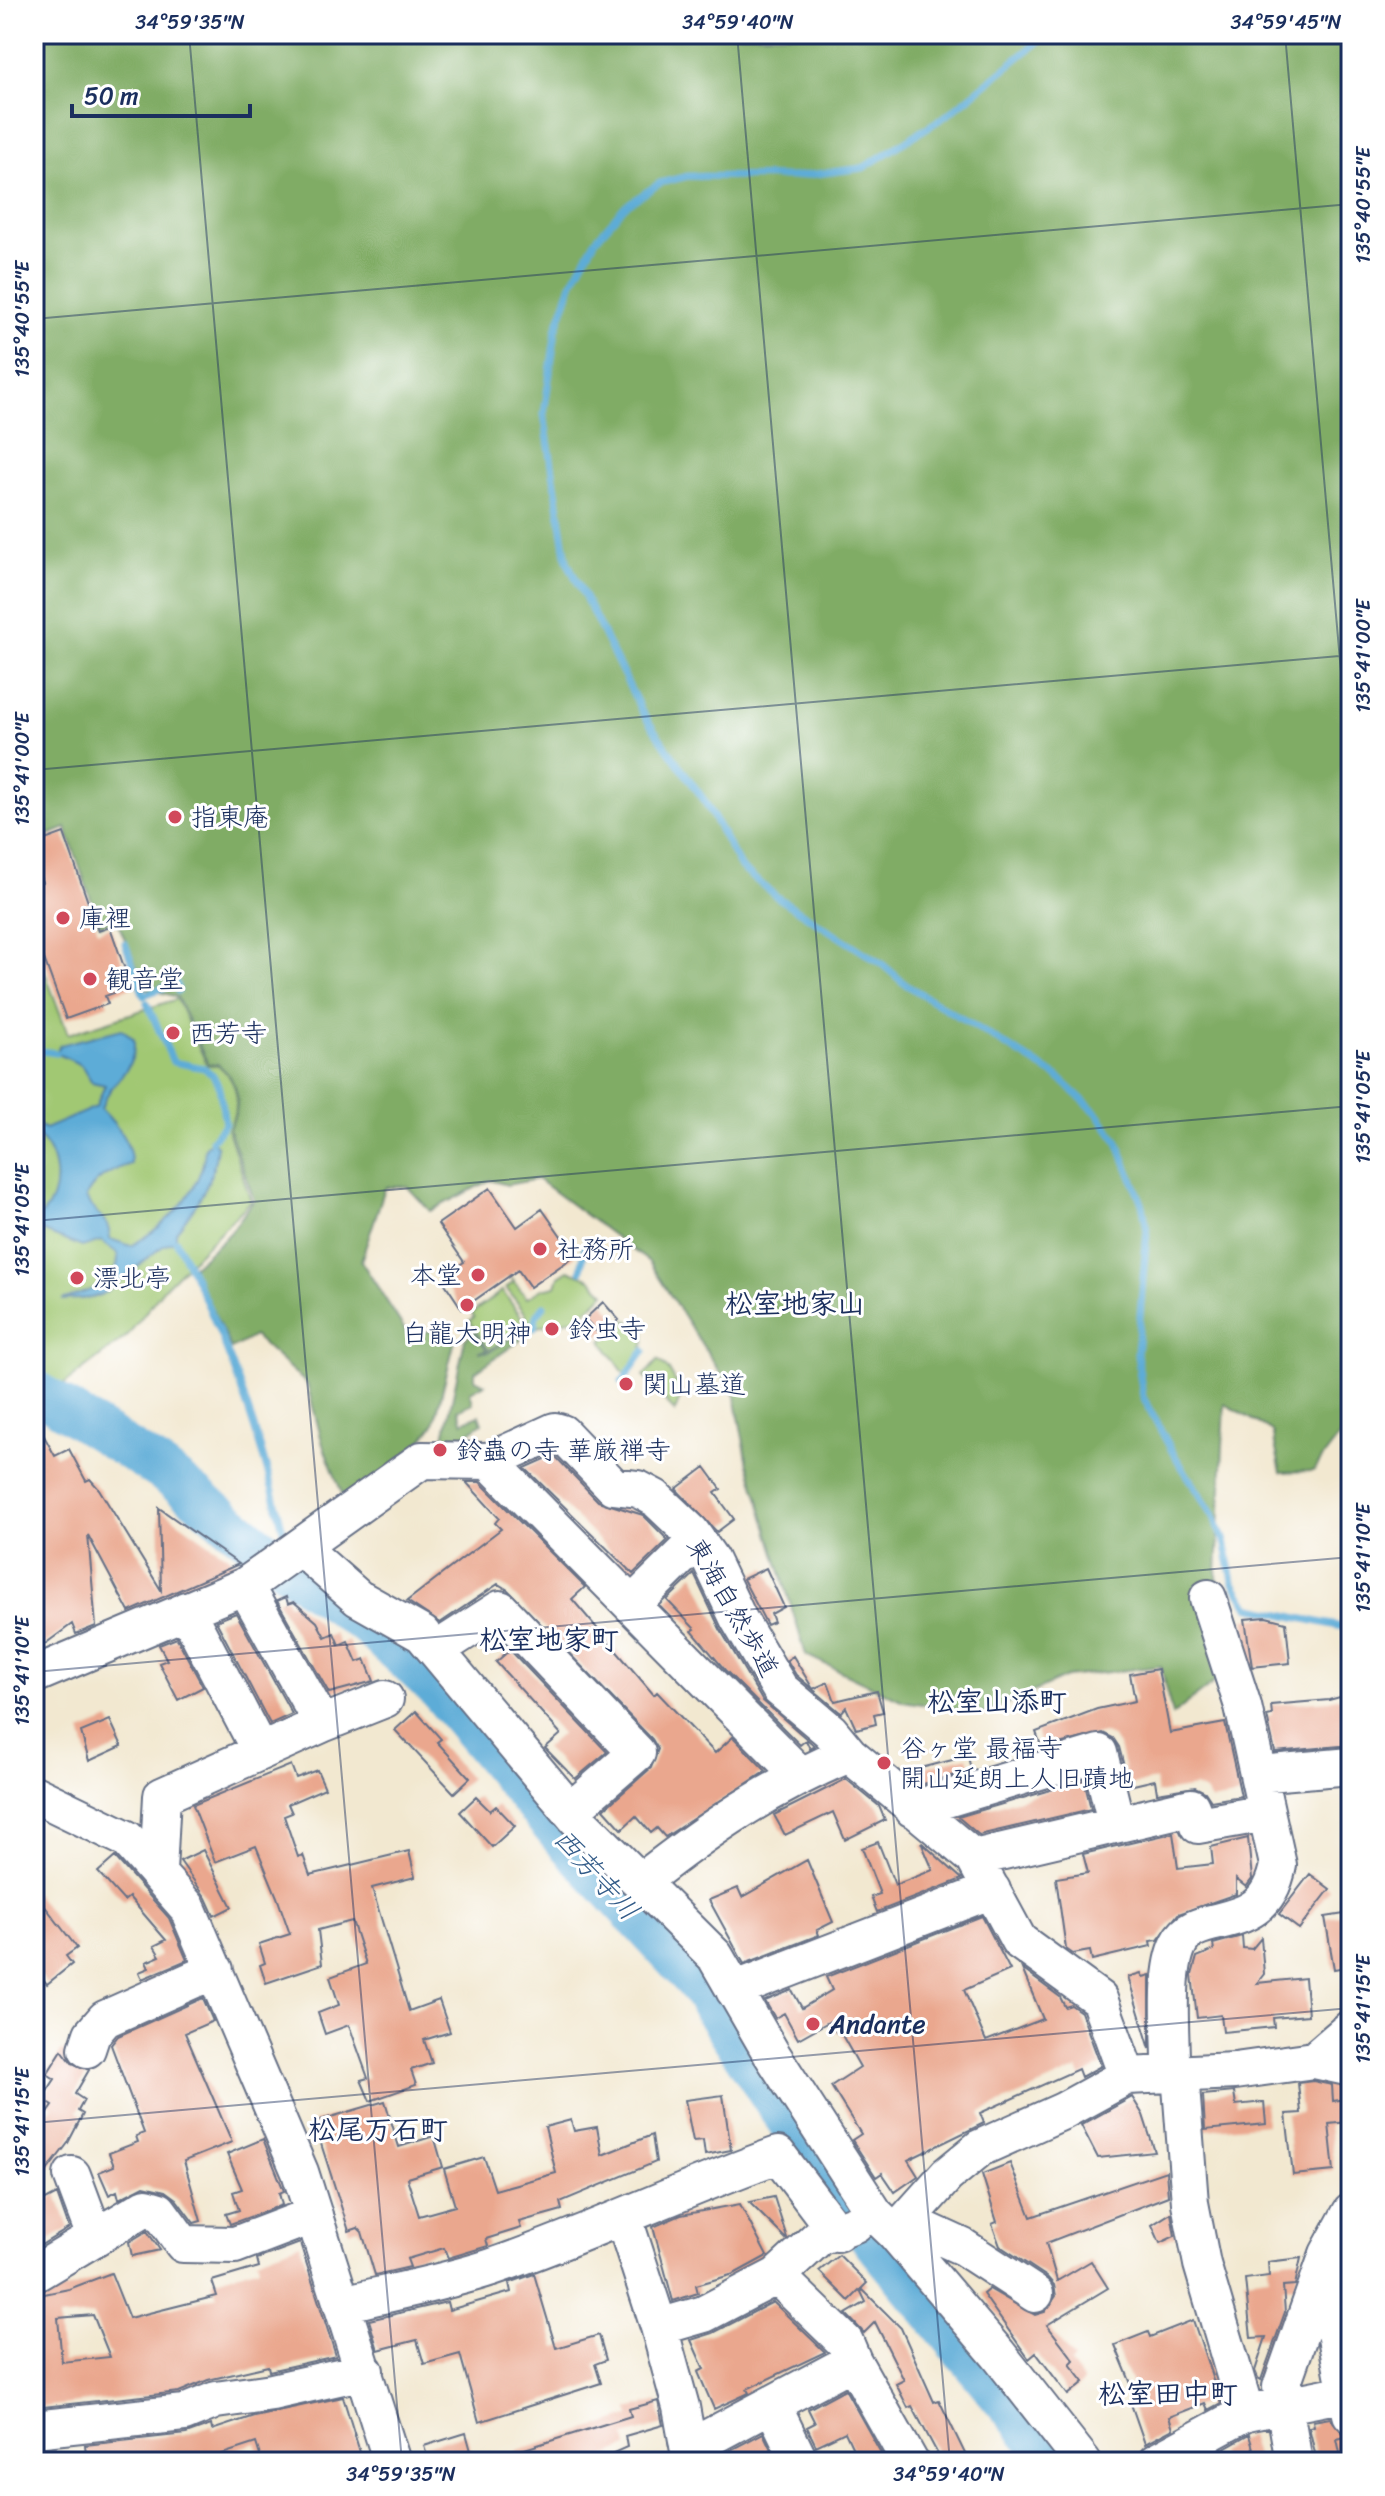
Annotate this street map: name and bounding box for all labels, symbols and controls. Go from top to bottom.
text: 34°59'35"N [135,5,245,40]
text: 34°59'40"N [682,5,794,40]
text: 34°59'45"N [1231,5,1342,40]
scale bar [72,68,250,118]
text: 50 m [84,75,139,117]
text: 135°40'55"E [1346,145,1381,263]
text: 135°40'55"E [5,259,40,377]
text: 135°41'00"E [1346,597,1381,713]
text: 135°41'00"E [5,710,40,826]
place label: 指東庵 [191,794,269,840]
marker: 指東庵 [166,808,184,826]
place label: 庫裡 [79,895,131,941]
marker: 庫裡 [54,909,72,927]
place label: 観音堂 [106,956,184,1002]
marker: 観音堂 [81,970,99,988]
place label: 西芳寺 [189,1010,267,1056]
marker: 西芳寺 [164,1024,182,1042]
text: 135°41'05"E [1346,1049,1381,1164]
text: 135°41'05"E [5,1162,40,1277]
place label: 社務所 [556,1226,634,1272]
marker: 社務所 [531,1240,549,1258]
place label: 本堂 [410,1252,462,1298]
place label: 漂北亭 [93,1255,171,1301]
marker: 本堂 [469,1266,487,1284]
marker: 漂北亭 [68,1269,86,1287]
district label: 松室地家山 [725,1279,865,1328]
marker: 白龍大明神 [458,1296,476,1314]
place label: 鈴虫寺 [568,1306,646,1352]
place label: 白龍大明神 [402,1310,532,1356]
marker: 鈴虫寺 [543,1320,561,1338]
place label: 関山墓道 [642,1361,746,1407]
marker: 関山墓道 [617,1375,635,1393]
place label: 鈴蟲の寺 華厳禅寺 [456,1427,671,1473]
marker: 鈴蟲の寺 華厳禅寺 [431,1441,449,1459]
text: 135°41'10"E [1346,1501,1381,1613]
street label: 東海自然歩道 [674,1528,792,1686]
text: 135°41'10"E [5,1614,40,1726]
district label: 松室地家町 [479,1615,619,1664]
district label: 松室山添町 [927,1677,1067,1726]
place label: 谷ヶ堂 最福寺 開山延朗上人旧蹟地 [900,1725,1134,1801]
marker: 谷ヶ堂 最福寺 開山延朗上人旧蹟地 [875,1754,893,1772]
water label: 西芳寺川 [541,1816,652,1932]
text: 135°41'15"E [1346,1953,1381,2064]
place label: Andante [828,2001,926,2047]
marker: Andante [804,2015,822,2033]
text: 135°41'15"E [5,2066,40,2177]
district label: 松尾万石町 [308,2105,448,2154]
district label: 松室田中町 [1098,2369,1238,2418]
text: 34°59'35"N [346,2457,456,2492]
text: 34°59'40"N [893,2457,1005,2492]

